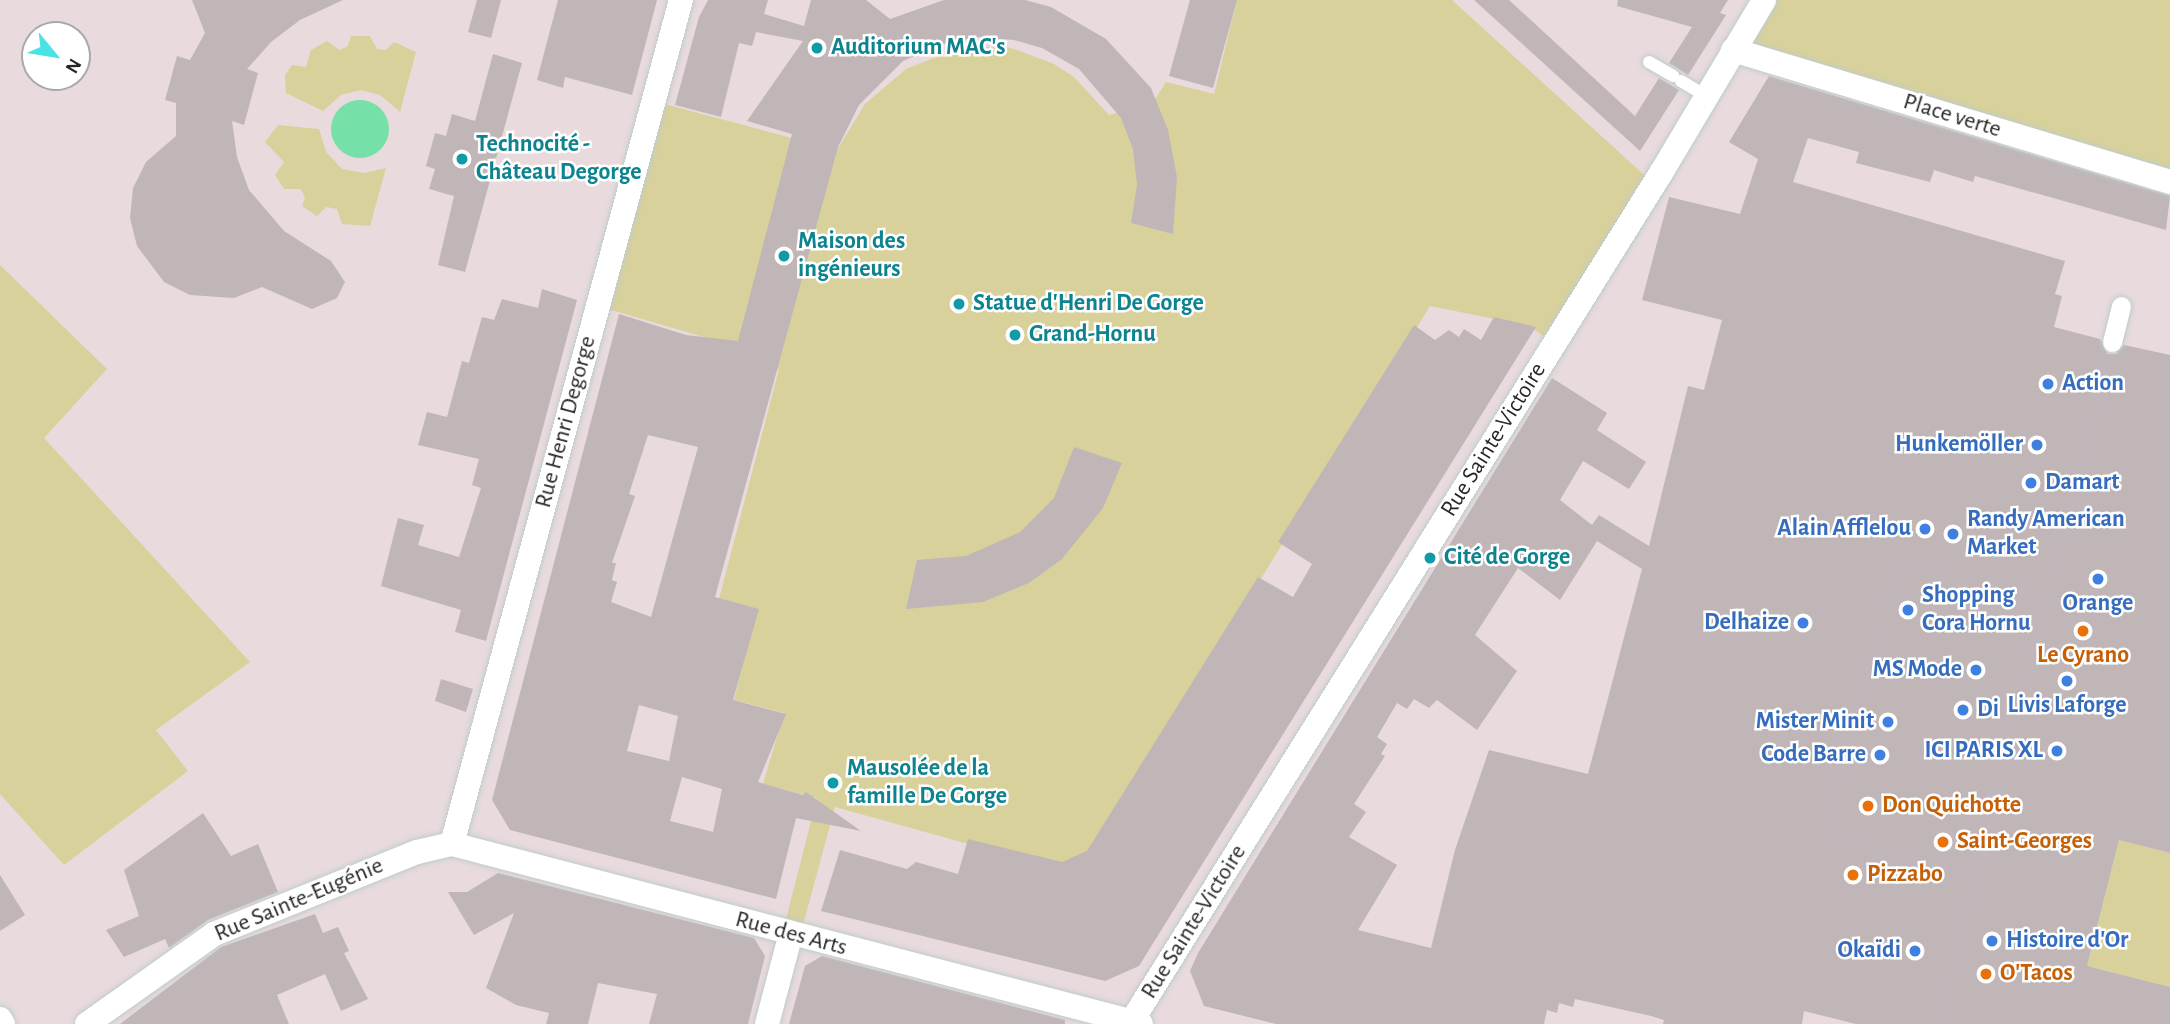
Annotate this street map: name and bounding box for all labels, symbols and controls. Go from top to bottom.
north arrow [21,21,91,91]
place label: Auditorium MAC's [831,34,1006,62]
marker: Auditorium MAC's [809,40,825,56]
text: N [61,55,84,76]
street label: Place verte [1900,88,2004,144]
place label: Technocité - Château Degorge [476,131,642,187]
marker: Technocité - Château Degorge [454,151,470,167]
place label: Maison des ingénieurs [798,228,905,284]
marker: Maison des ingénieurs [776,248,792,264]
place label: Statue d'Henri De Gorge [973,290,1204,318]
marker: Statue d'Henri De Gorge [951,296,967,312]
place label: Grand-Hornu [1029,321,1156,349]
marker: Grand-Hornu [1007,327,1023,343]
street label: Rue Henri Degorge [529,333,603,511]
street label: Rue Sainte-Victoire [1435,358,1553,522]
place label: Action [2062,370,2124,398]
marker: Action [2040,376,2056,392]
place label: Hunkemöller [1895,431,2023,459]
marker: Hunkemöller [2029,437,2045,453]
place label: Damart [2045,469,2119,497]
marker: Damart [2023,475,2039,491]
place label: Randy American Market [1967,506,2125,562]
place label: Alain Afflelou [1777,515,1911,543]
marker: Alain Afflelou [1917,521,1933,537]
marker: Randy American Market [1945,526,1961,542]
place label: Cité de Gorge [1444,544,1570,572]
marker: Cité de Gorge [1422,550,1438,566]
marker: Orange [2090,571,2106,587]
place label: Shopping Cora Hornu [1922,582,2031,638]
place label: Orange [2063,590,2133,618]
marker: Shopping Cora Hornu [1900,602,1916,618]
place label: Delhaize [1704,609,1789,637]
marker: Delhaize [1795,615,1811,631]
marker: Le Cyrano [2075,623,2091,639]
place label: Le Cyrano [2037,642,2129,670]
place label: MS Mode [1873,656,1962,684]
marker: MS Mode [1968,662,1984,678]
marker: Livis Laforge [2059,673,2075,689]
place label: Livis Laforge [2008,692,2126,720]
place label: Di [1977,696,1999,724]
marker: Di [1955,702,1971,718]
place label: Mister Minit [1756,708,1874,736]
marker: Mister Minit [1880,714,1896,730]
place label: ICI PARIS XL [1924,737,2043,765]
place label: Code Barre [1761,741,1866,769]
marker: ICI PARIS XL [2049,743,2065,759]
marker: Code Barre [1872,747,1888,763]
place label: Mausolée de la famille De Gorge [847,755,1007,811]
marker: Mausolée de la famille De Gorge [825,775,841,791]
place label: Don Quichotte [1882,792,2021,820]
marker: Don Quichotte [1860,798,1876,814]
place label: Saint-Georges [1957,828,2092,856]
marker: Saint-Georges [1935,834,1951,850]
street label: Rue Sainte-Victoire [1135,840,1253,1004]
street label: Rue Sainte-Eugénie [210,851,388,949]
place label: Pizzabo [1867,861,1943,889]
marker: Pizzabo [1845,867,1861,883]
street label: Rue des Arts [732,905,850,963]
place label: Histoire d'Or [2006,927,2128,955]
marker: Histoire d'Or [1984,933,2000,949]
place label: Okaïdi [1837,937,1901,965]
marker: Okaïdi [1907,943,1923,959]
place label: O'Tacos [2000,960,2073,988]
marker: O'Tacos [1978,966,1994,982]

